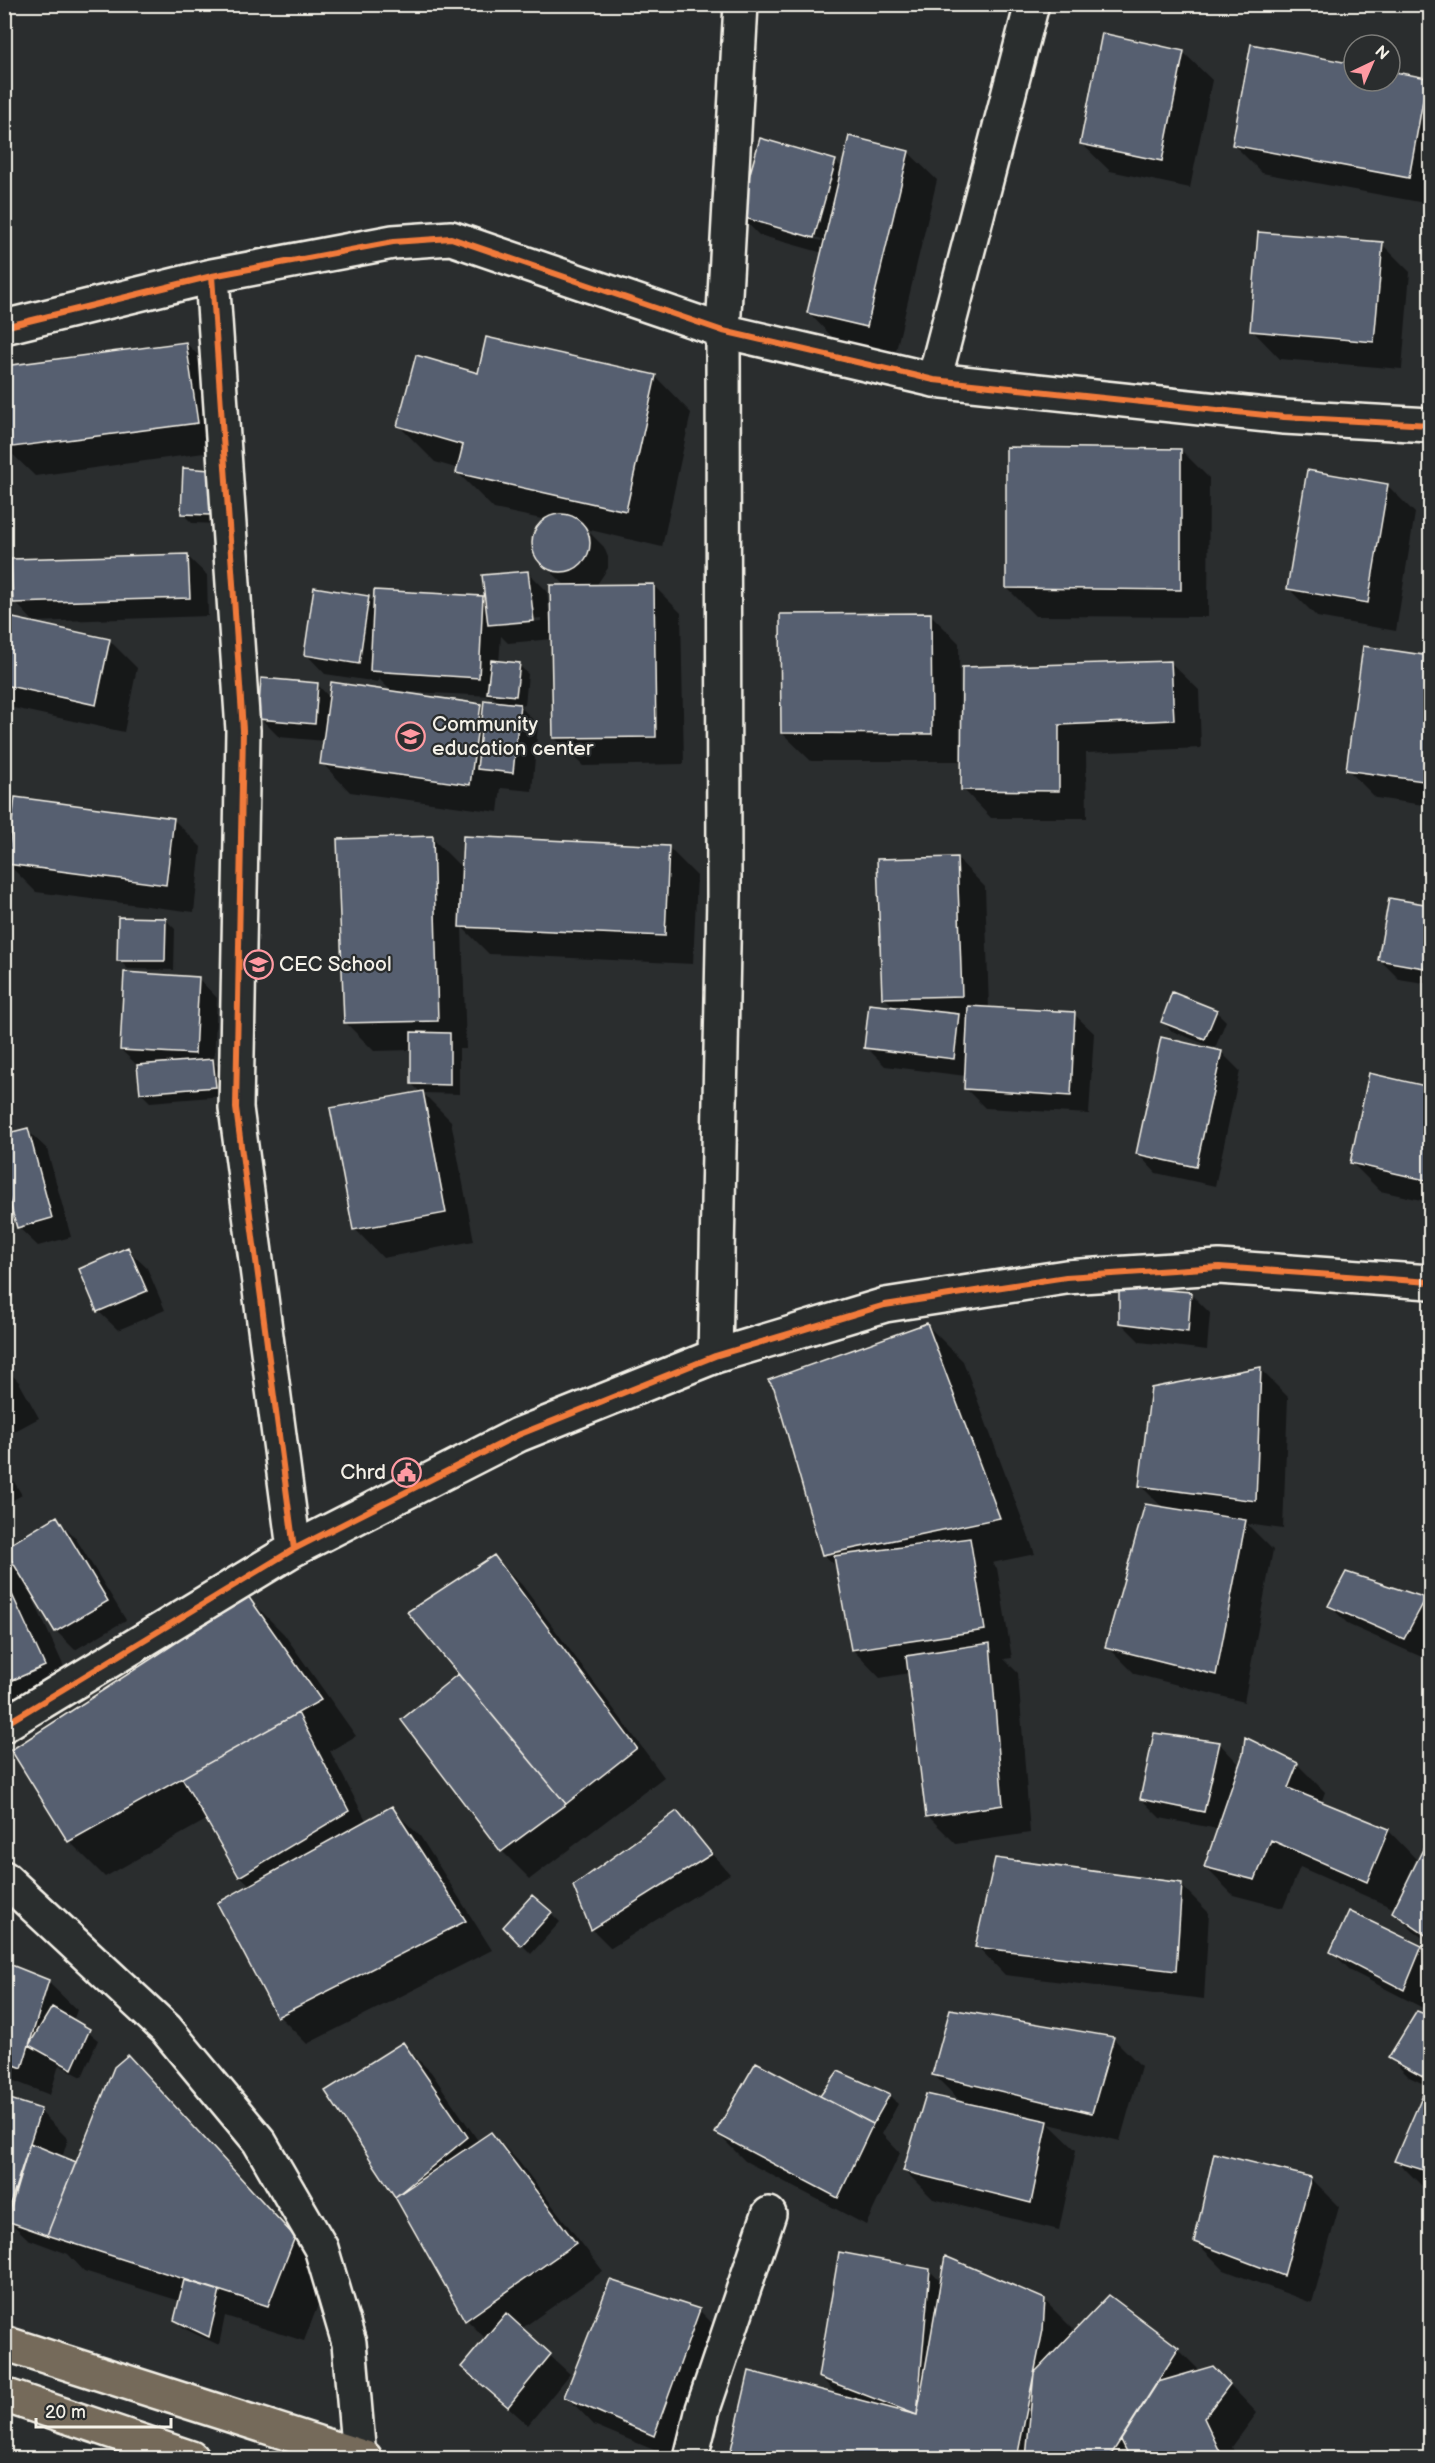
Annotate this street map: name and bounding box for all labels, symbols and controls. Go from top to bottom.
north arrow [1342,33,1402,93]
text: N [1370,42,1392,64]
place label: Community education center [432,712,594,761]
school or university icon: Community education center [395,720,427,752]
school or university icon: CEC School [242,948,274,980]
place label: CEC School [279,952,392,977]
public building icon: Chrd [391,1456,423,1488]
place label: Chrd [340,1460,386,1485]
scale bar [36,2391,171,2429]
text: 20 m [45,2402,86,2423]

